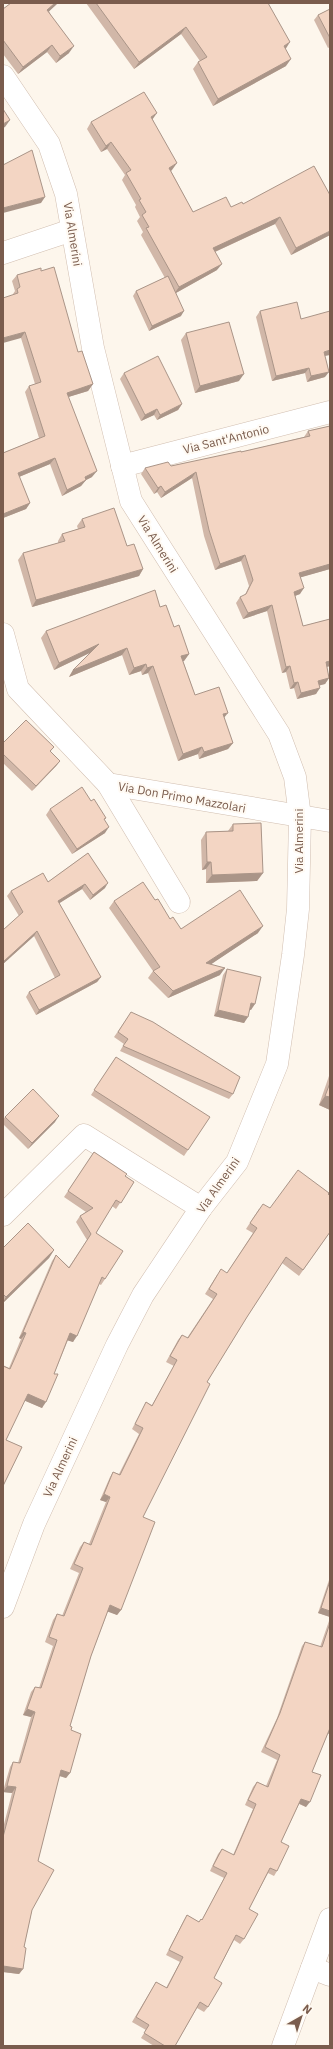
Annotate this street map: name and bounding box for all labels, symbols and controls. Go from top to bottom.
street label: Via Almerini [61,201,85,267]
street label: Via Sant'Antonio [181,421,271,457]
street label: Via Almerini [134,513,182,575]
street label: Via Don Primo Mazzolari [117,778,247,816]
street label: Via Almerini [291,809,306,873]
street label: Via Almerini [193,1154,243,1216]
street label: Via Almerini [40,1434,80,1500]
north arrow [281,1997,321,2037]
text: N [300,2001,315,2017]

